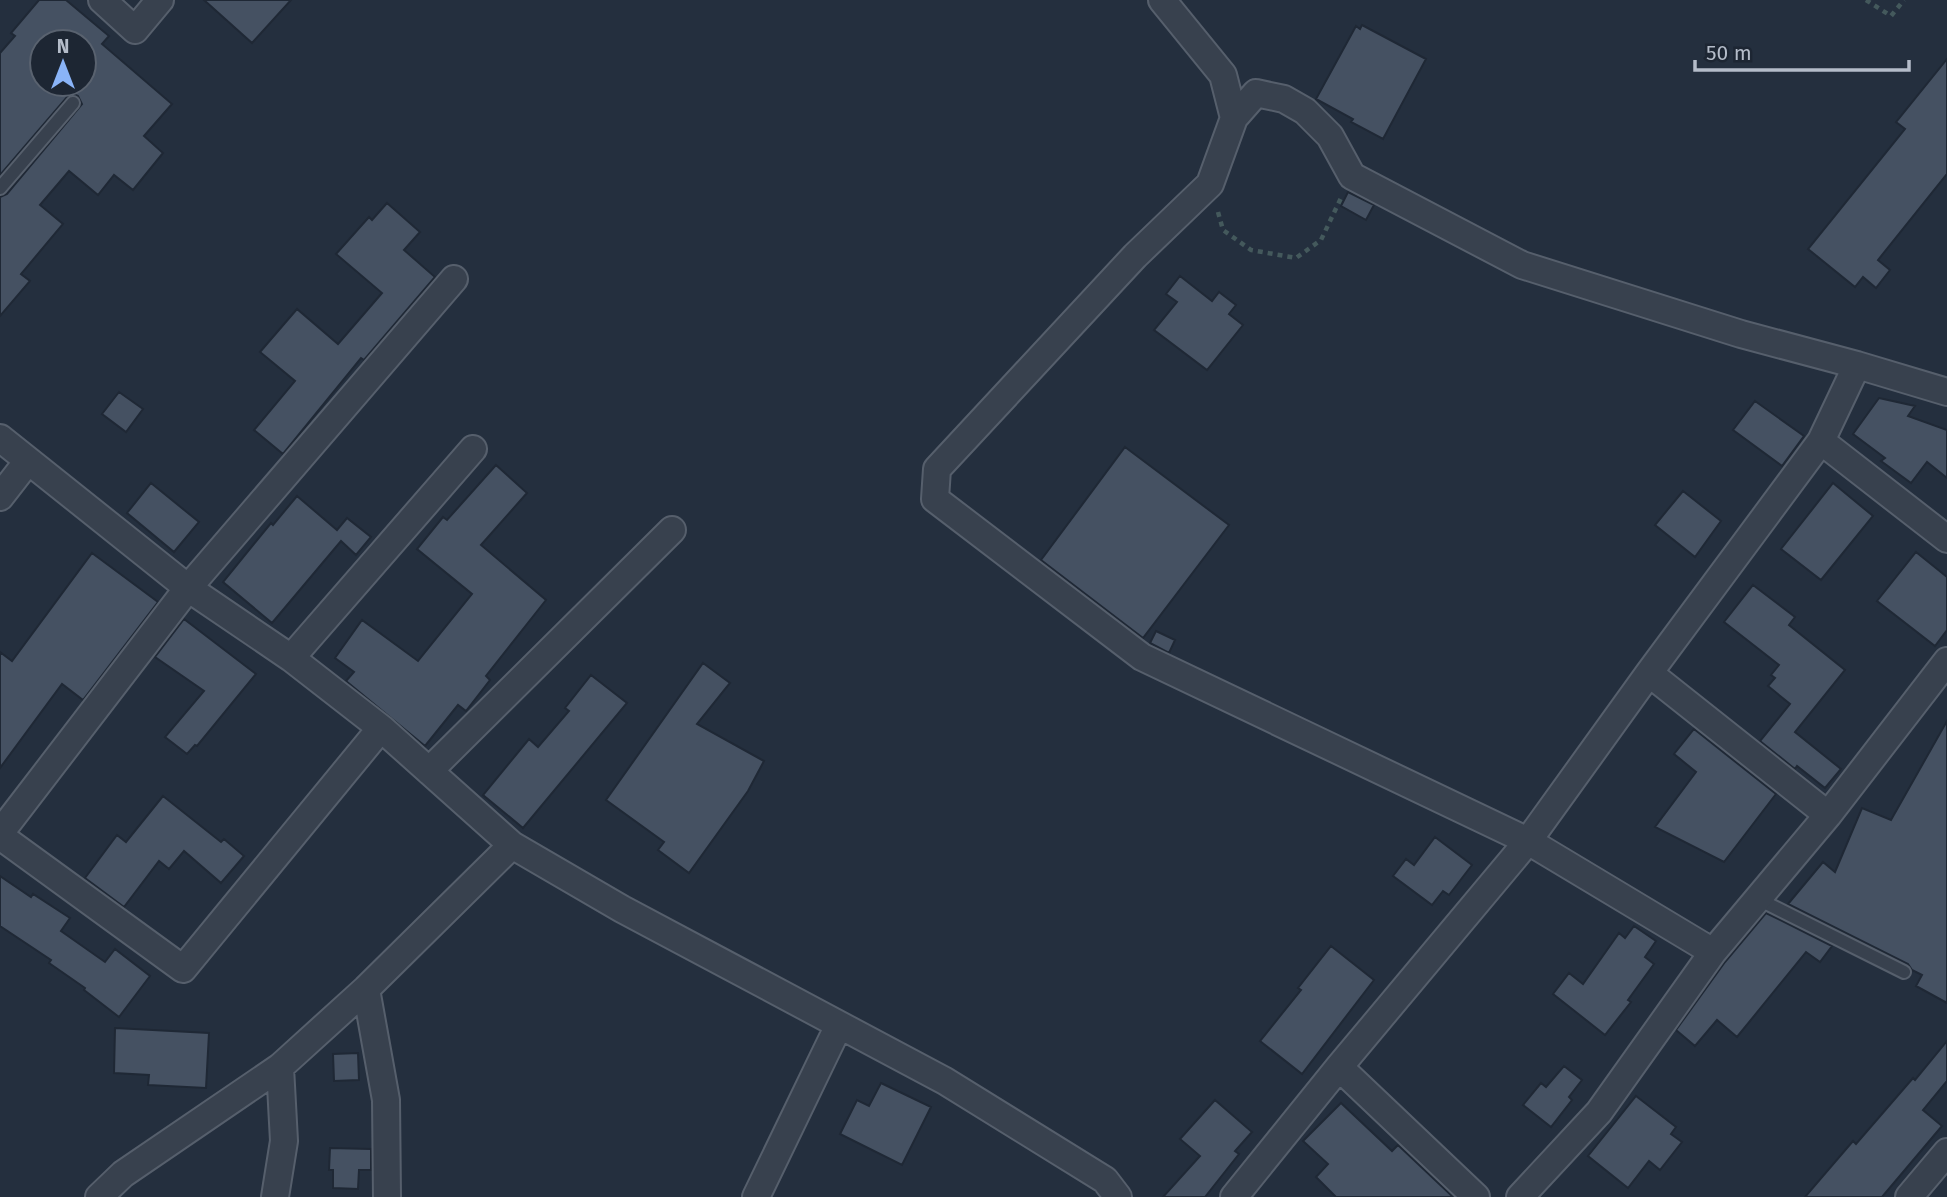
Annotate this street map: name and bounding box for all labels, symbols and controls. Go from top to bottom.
north arrow [28,28,98,98]
scale bar [1695,28,1909,72]
text: N [57,35,69,58]
text: 50 m [1706,40,1752,66]

